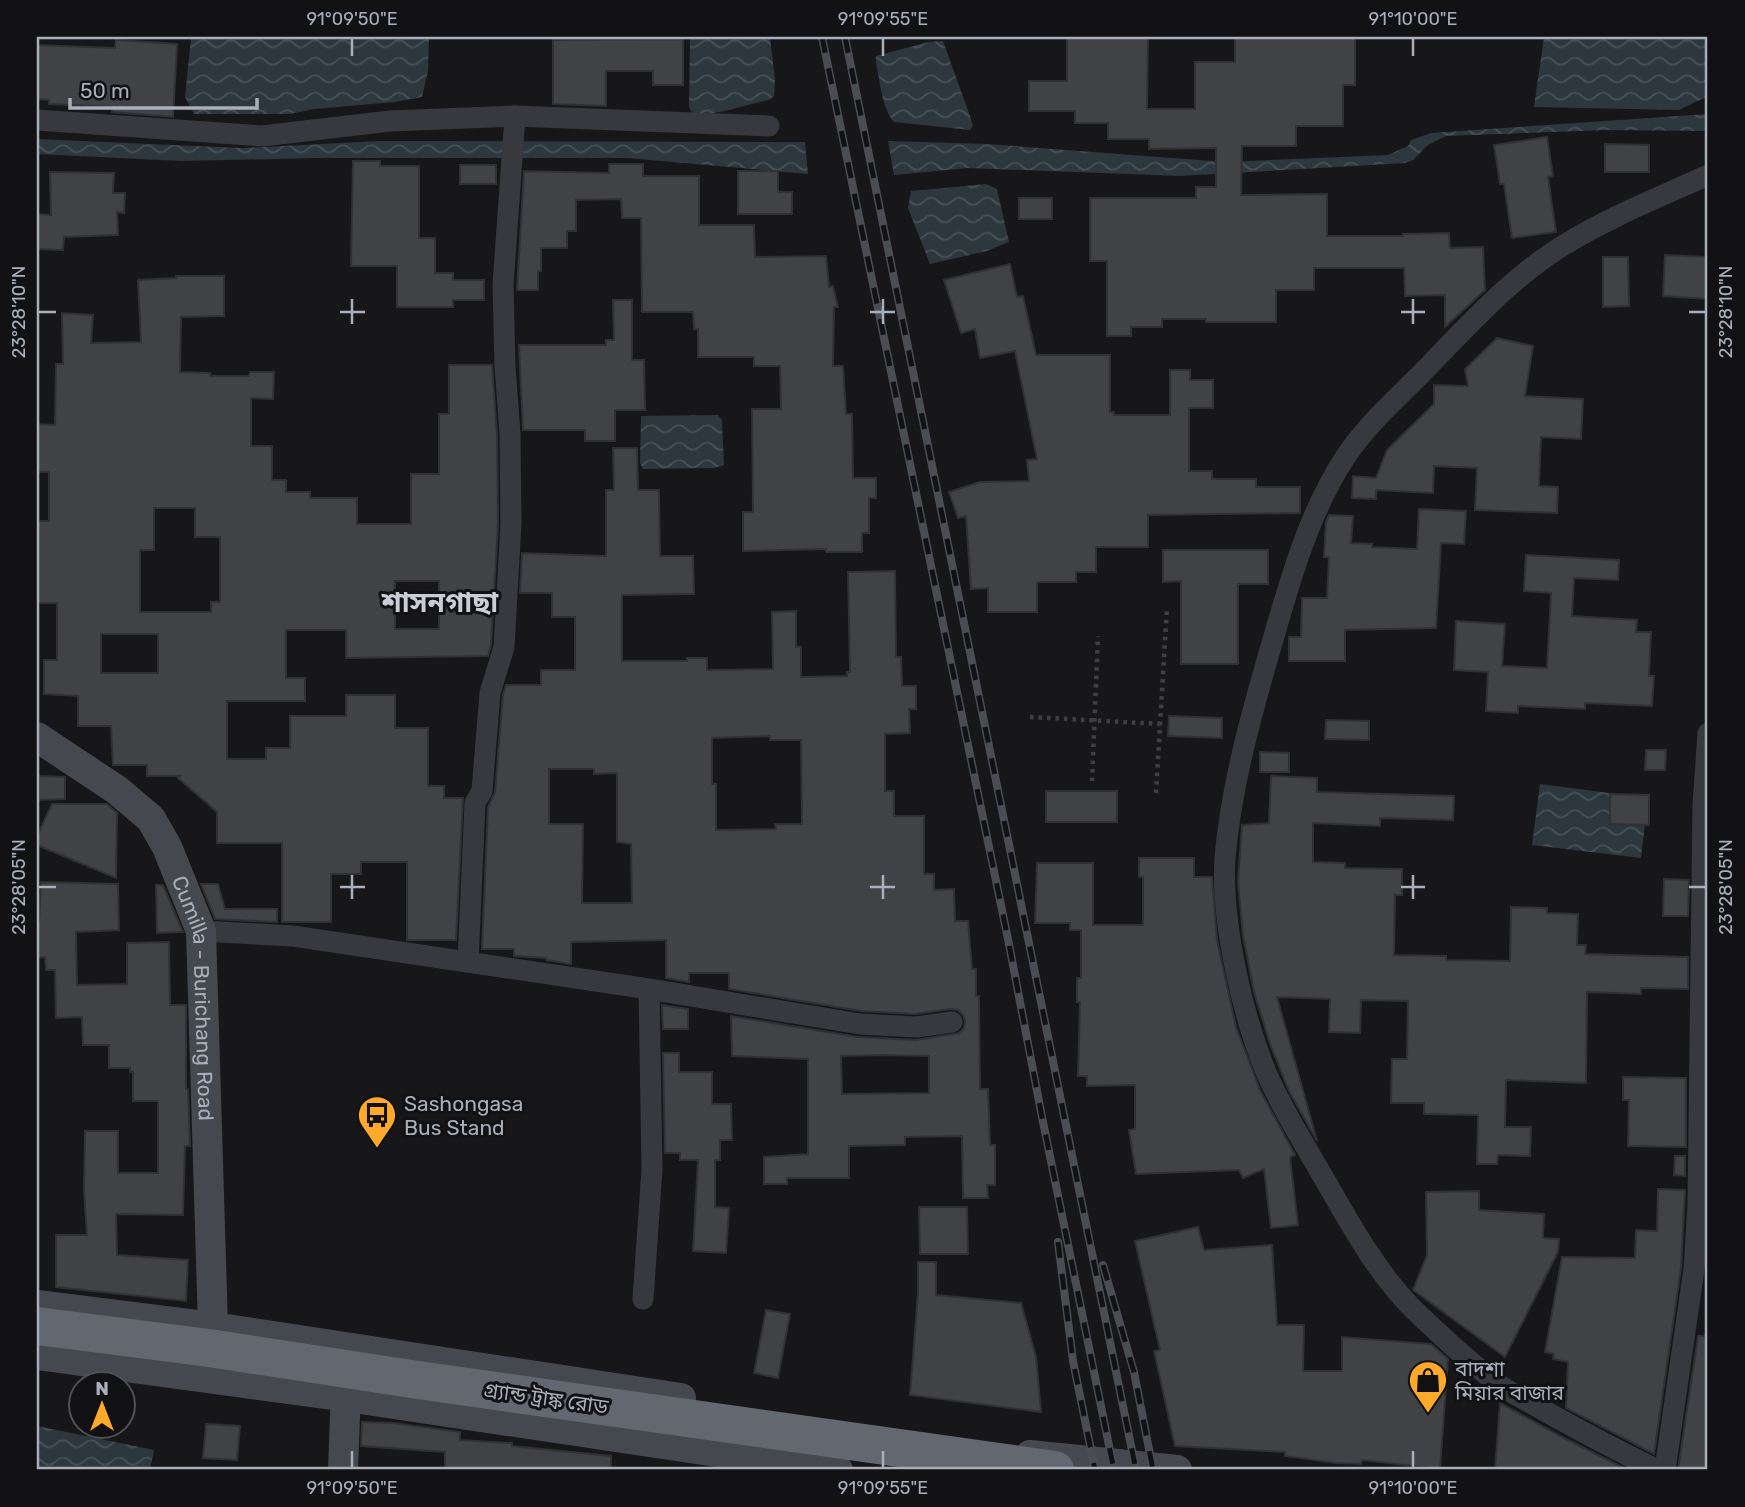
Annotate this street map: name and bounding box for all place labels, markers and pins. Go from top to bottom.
place label: Sashongasa Bus Stand [404,1091,523,1140]
bus stop icon: Sashongasa Bus Stand [356,1094,398,1149]
place label: বাদশা মিয়ার বাজার [1454,1356,1565,1405]
shop icon: বাদশা মিয়ার বাজার [1407,1359,1449,1414]

